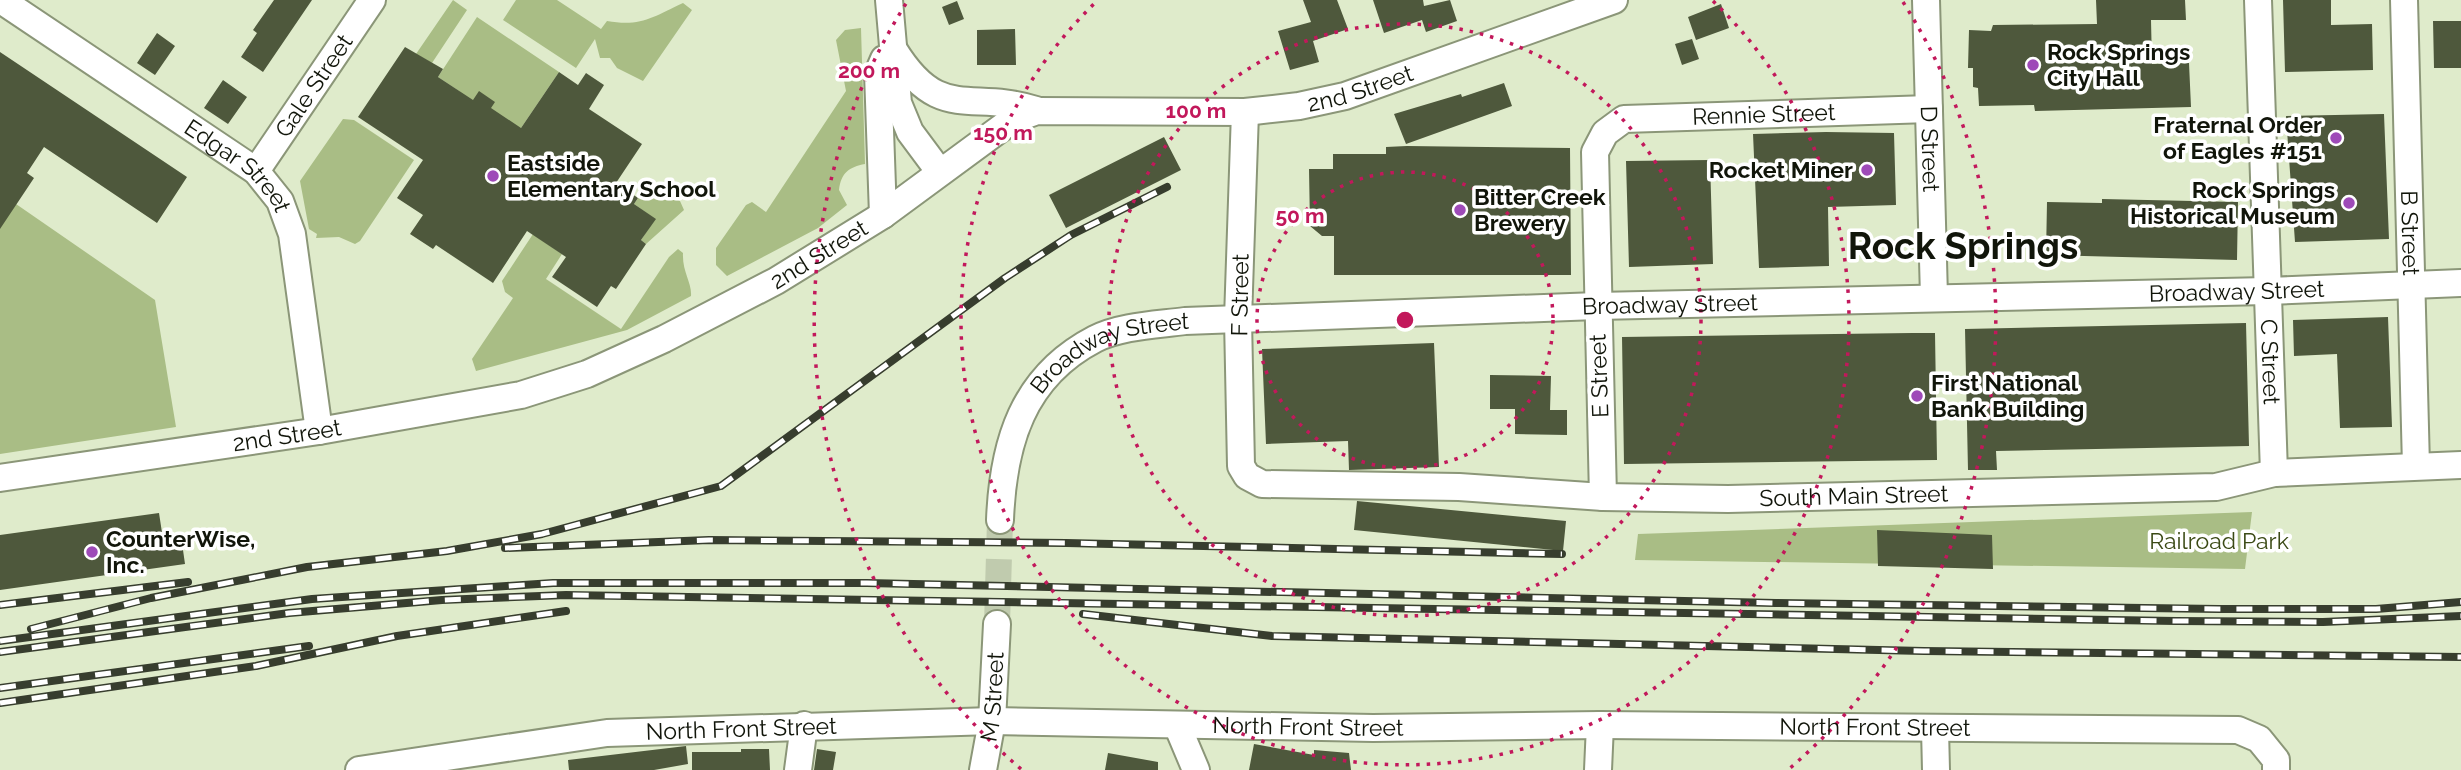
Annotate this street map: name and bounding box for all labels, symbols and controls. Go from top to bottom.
street label: Gale Street [269,29,358,142]
place label: Rock Springs City Hall [2047,38,2190,91]
marker: Rock Springs City Hall [2025,57,2041,73]
text: 200 m [838,58,900,83]
street label: 2nd Street [1305,59,1417,117]
text: 100 m [1166,98,1226,123]
street label: Rennie Street [1692,98,1836,130]
street label: D Street [1916,106,1945,193]
place label: Fraternal Order of Eagles #151 [2153,111,2322,164]
street label: Edgar Street [180,113,297,216]
text: 150 m [973,120,1033,145]
marker: Fraternal Order of Eagles #151 [2328,130,2344,146]
place label: Eastside Elementary School [507,149,716,202]
place label: Rocket Miner [1709,156,1853,183]
marker: Rocket Miner [1859,162,1875,178]
marker: Eastside Elementary School [485,168,501,184]
place label: Rock Springs Historical Museum [2130,176,2335,229]
place label: Bitter Creek Brewery [1474,183,1606,236]
street label: B Street [2396,190,2425,276]
marker: Rock Springs Historical Museum [2341,195,2357,211]
marker: Bitter Creek Brewery [1452,202,1468,218]
text: 50 m [1275,203,1325,228]
street label: 2nd Street [765,214,873,294]
district label: Rock Springs [1848,224,2078,268]
street label: F Street [1225,253,1254,337]
street label: Broadway Street [2149,275,2325,307]
street label: Broadway Street [1581,288,1758,320]
street label: Broadway Street [1024,307,1190,398]
centre of rings [1393,308,1417,332]
street label: C Street [2256,319,2286,405]
street label: E Street [1584,333,1613,418]
place label: First National Bank Building [1931,369,2084,422]
marker: First National Bank Building [1909,388,1925,404]
street label: 2nd Street [231,413,343,457]
street label: South Main Street [1759,480,1949,511]
place label: CounterWise, Inc. [106,525,255,578]
park label: Railroad Park [2149,527,2289,554]
marker: CounterWise, Inc. [84,544,100,560]
street label: M Street [974,651,1009,744]
street label: North Front Street [1212,711,1404,741]
street label: North Front Street [645,712,837,745]
street label: North Front Street [1779,712,1971,741]

